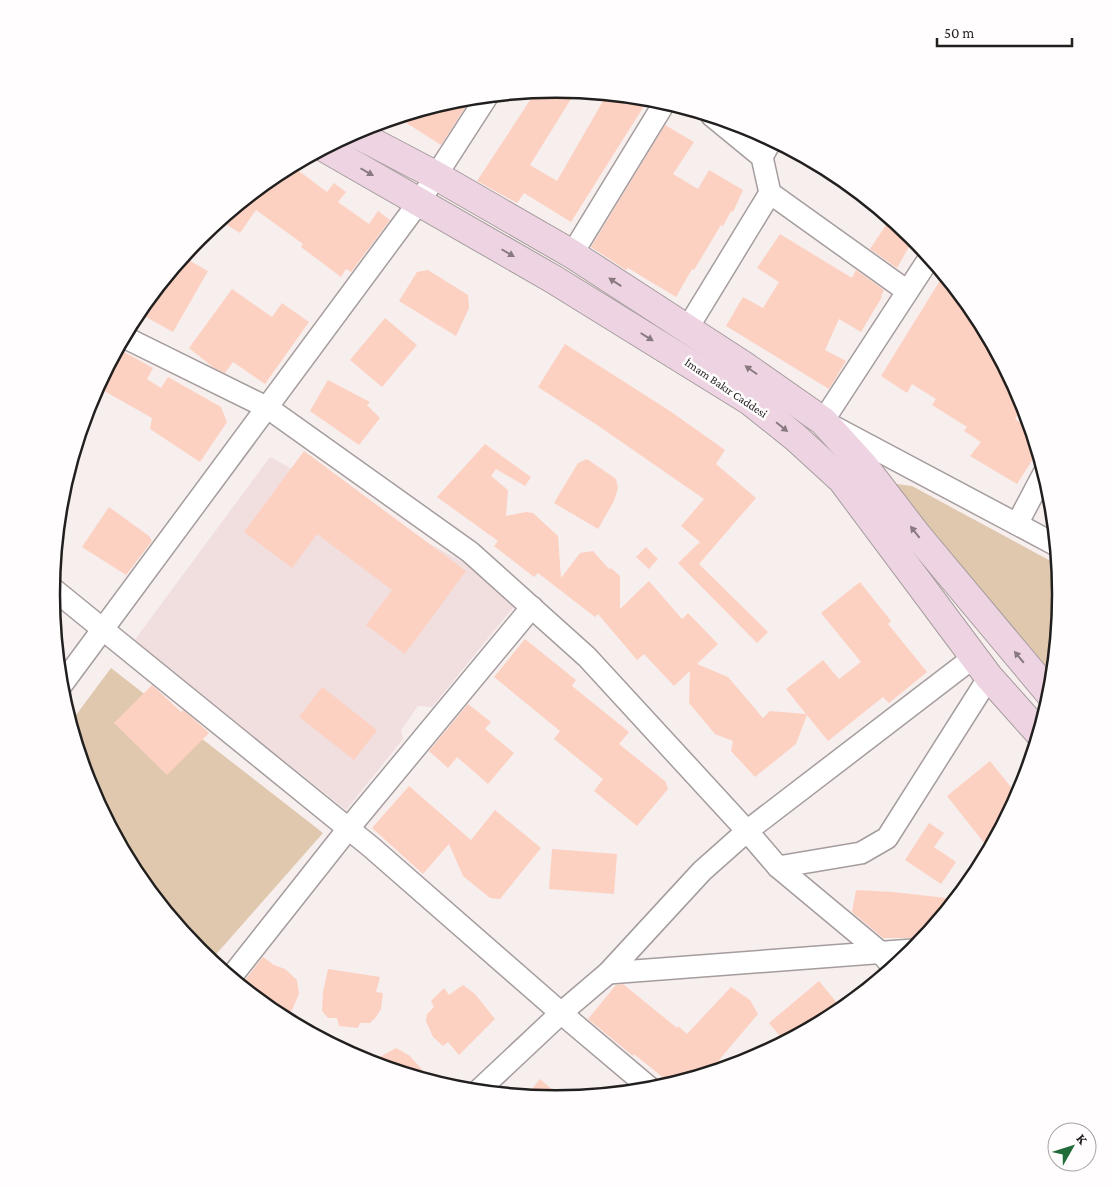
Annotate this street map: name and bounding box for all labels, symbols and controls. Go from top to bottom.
scale bar [937,15,1072,47]
text: 50 m [944,25,974,41]
one-way arrow [359,168,374,176]
one-way arrow [500,249,515,257]
one-way arrow [608,277,621,287]
one-way arrow [640,333,653,342]
street label: İmam Bakır Caddesi [682,355,770,421]
one-way arrow [744,365,758,375]
one-way arrow [775,421,788,432]
one-way arrow [910,525,920,539]
one-way arrow [1014,651,1025,663]
north arrow [1047,1122,1097,1172]
text: K [1073,1130,1092,1148]

